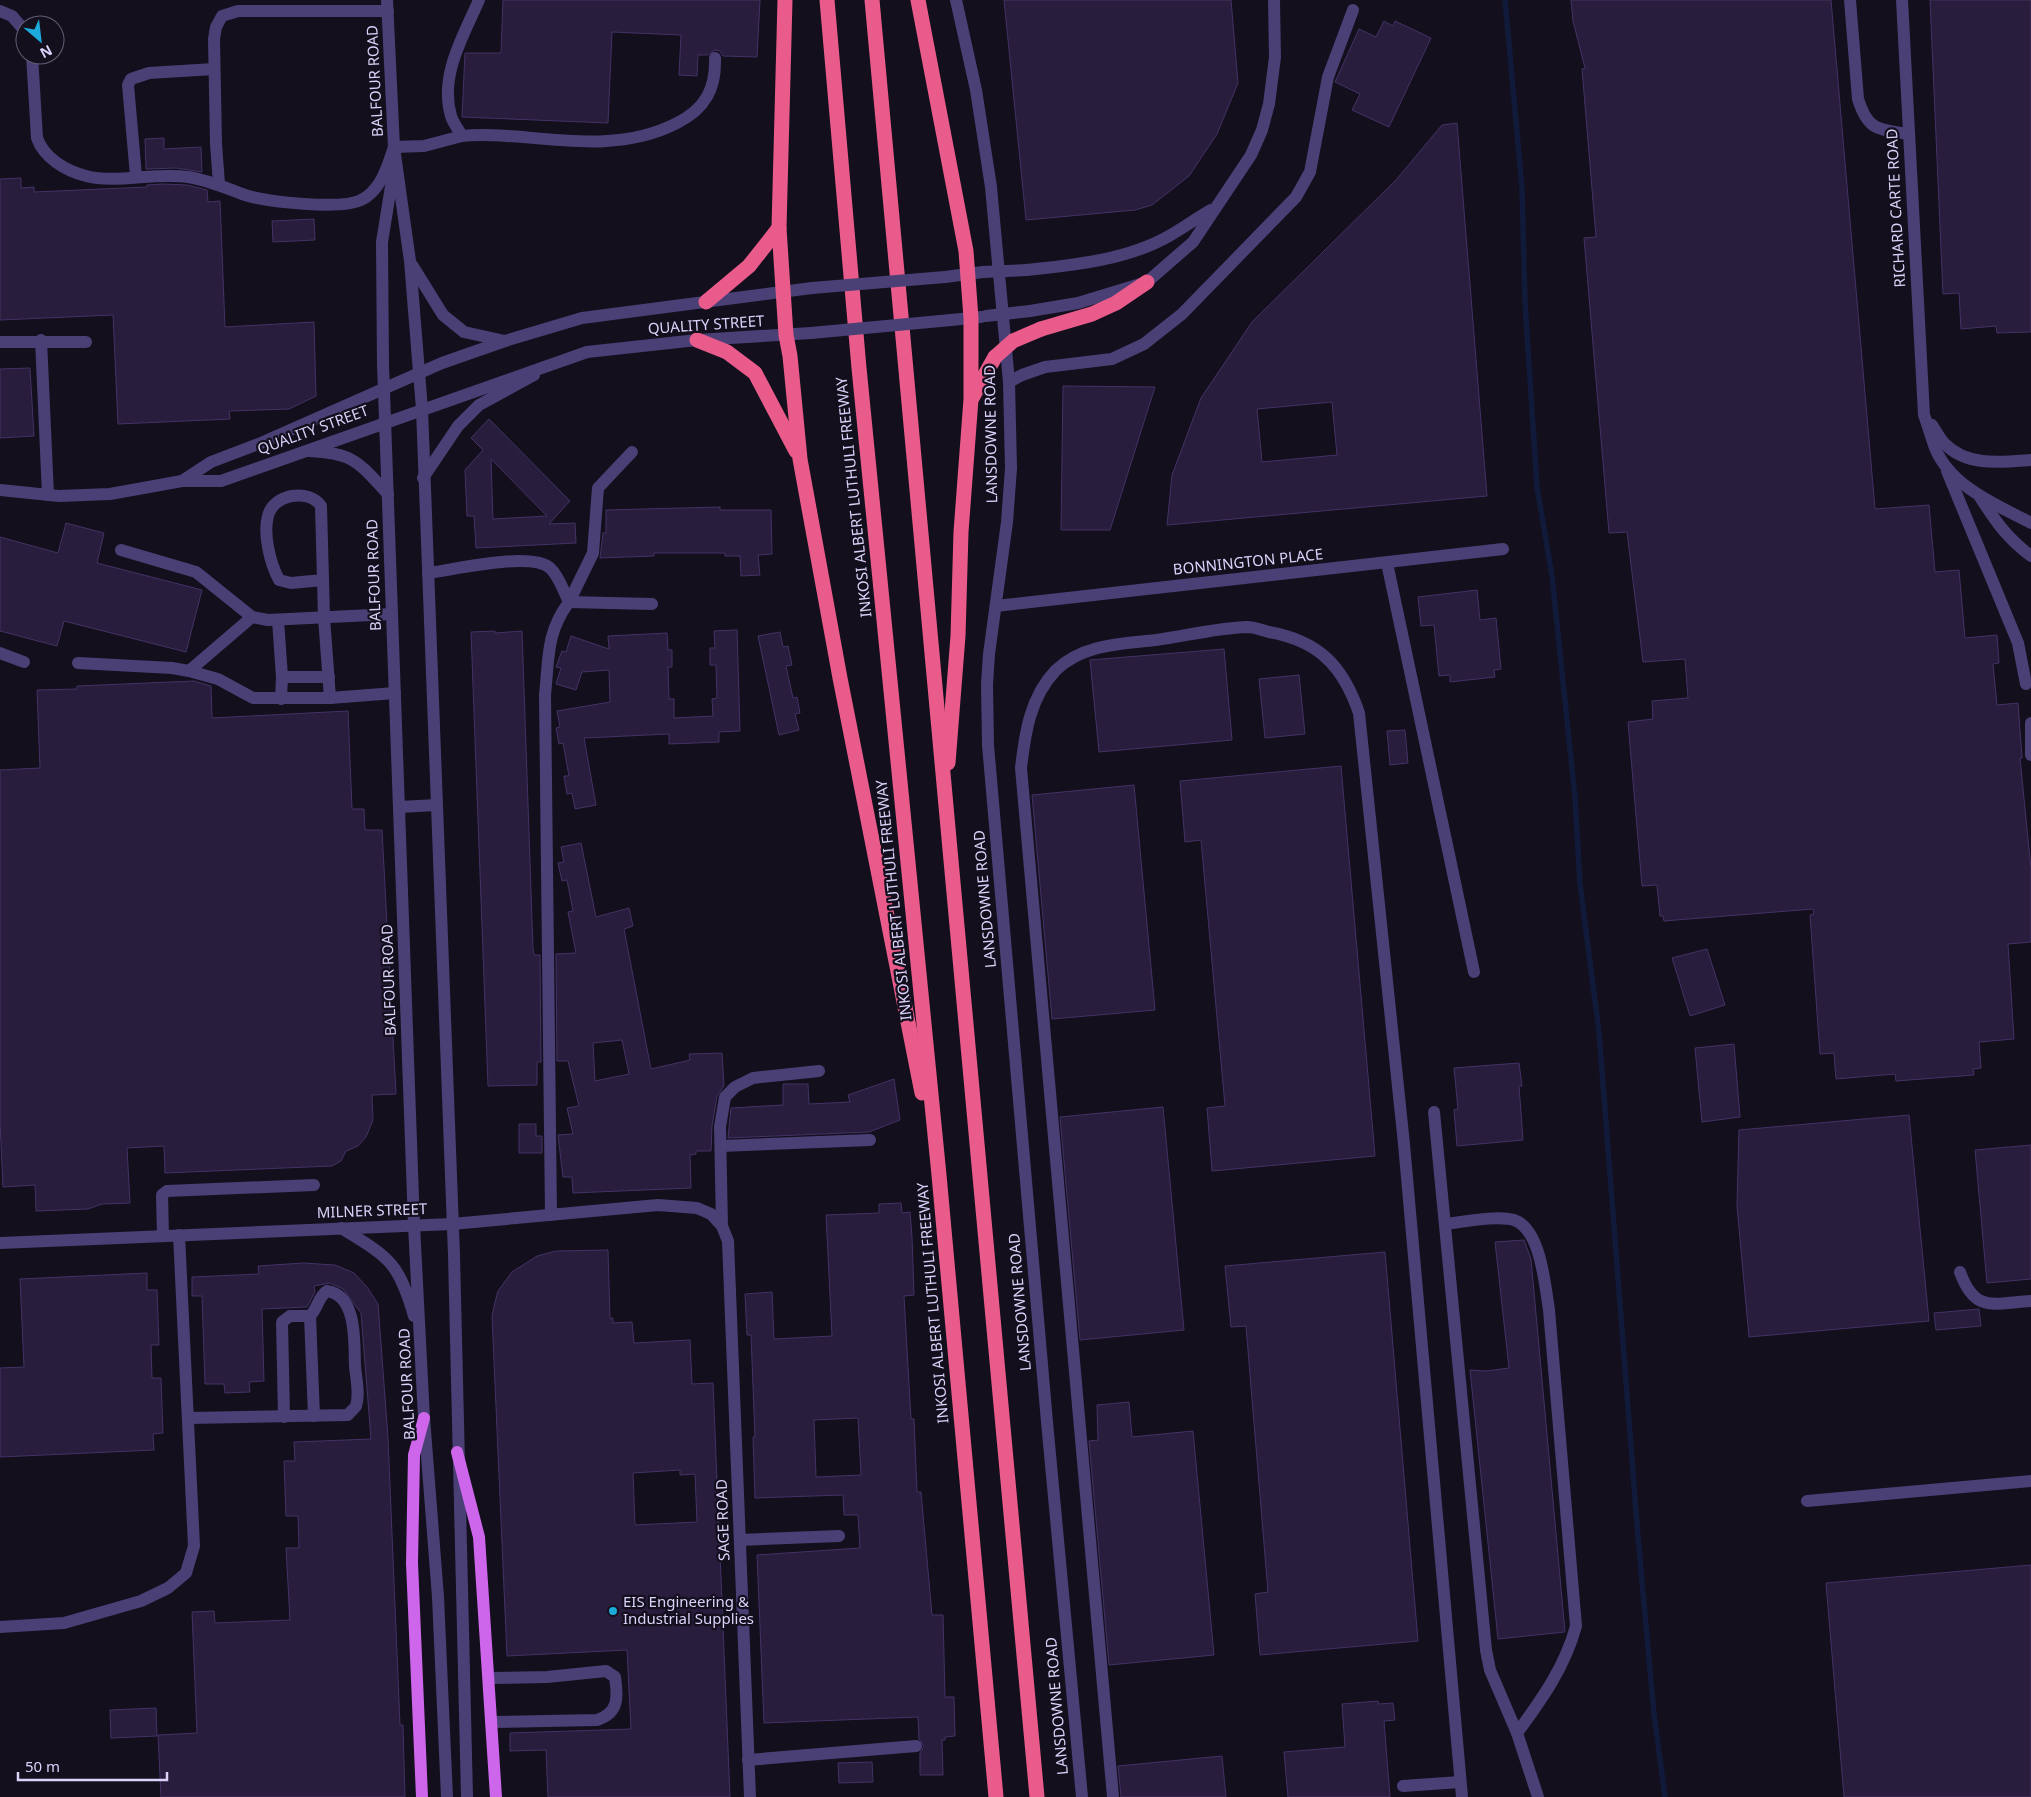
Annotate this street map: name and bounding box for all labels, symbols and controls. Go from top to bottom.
north arrow [15,15,65,65]
street label: BALFOUR ROAD [361,24,387,138]
text: N [37,41,56,63]
street label: RICHARD CARTE ROAD [1881,128,1909,288]
street label: QUALITY STREET [647,310,766,338]
street label: LANSDOWNE ROAD [979,365,1001,503]
street label: INKOSI ALBERT LUTHULI FREEWAY [830,375,876,618]
street label: QUALITY STREET [254,399,372,458]
street label: BALFOUR ROAD [361,519,385,631]
street label: BONNINGTON PLACE [1172,543,1324,579]
street label: INKOSI ALBERT LUTHULI FREEWAY [870,778,916,1021]
street label: LANSDOWNE ROAD [968,829,1000,969]
street label: BALFOUR ROAD [376,924,400,1036]
street label: INKOSI ALBERT LUTHULI FREEWAY [911,1181,953,1424]
street label: MILNER STREET [316,1198,428,1222]
street label: LANSDOWNE ROAD [1003,1232,1035,1372]
street label: BALFOUR ROAD [393,1327,419,1441]
street label: SAGE ROAD [711,1479,733,1561]
place label: EIS Engineering & Industrial Supplies [623,1591,754,1628]
marker: EIS Engineering & Industrial Supplies [607,1605,619,1617]
street label: LANSDOWNE ROAD [1040,1636,1072,1776]
scale bar [18,1750,166,1782]
text: 50 m [25,1756,60,1776]

